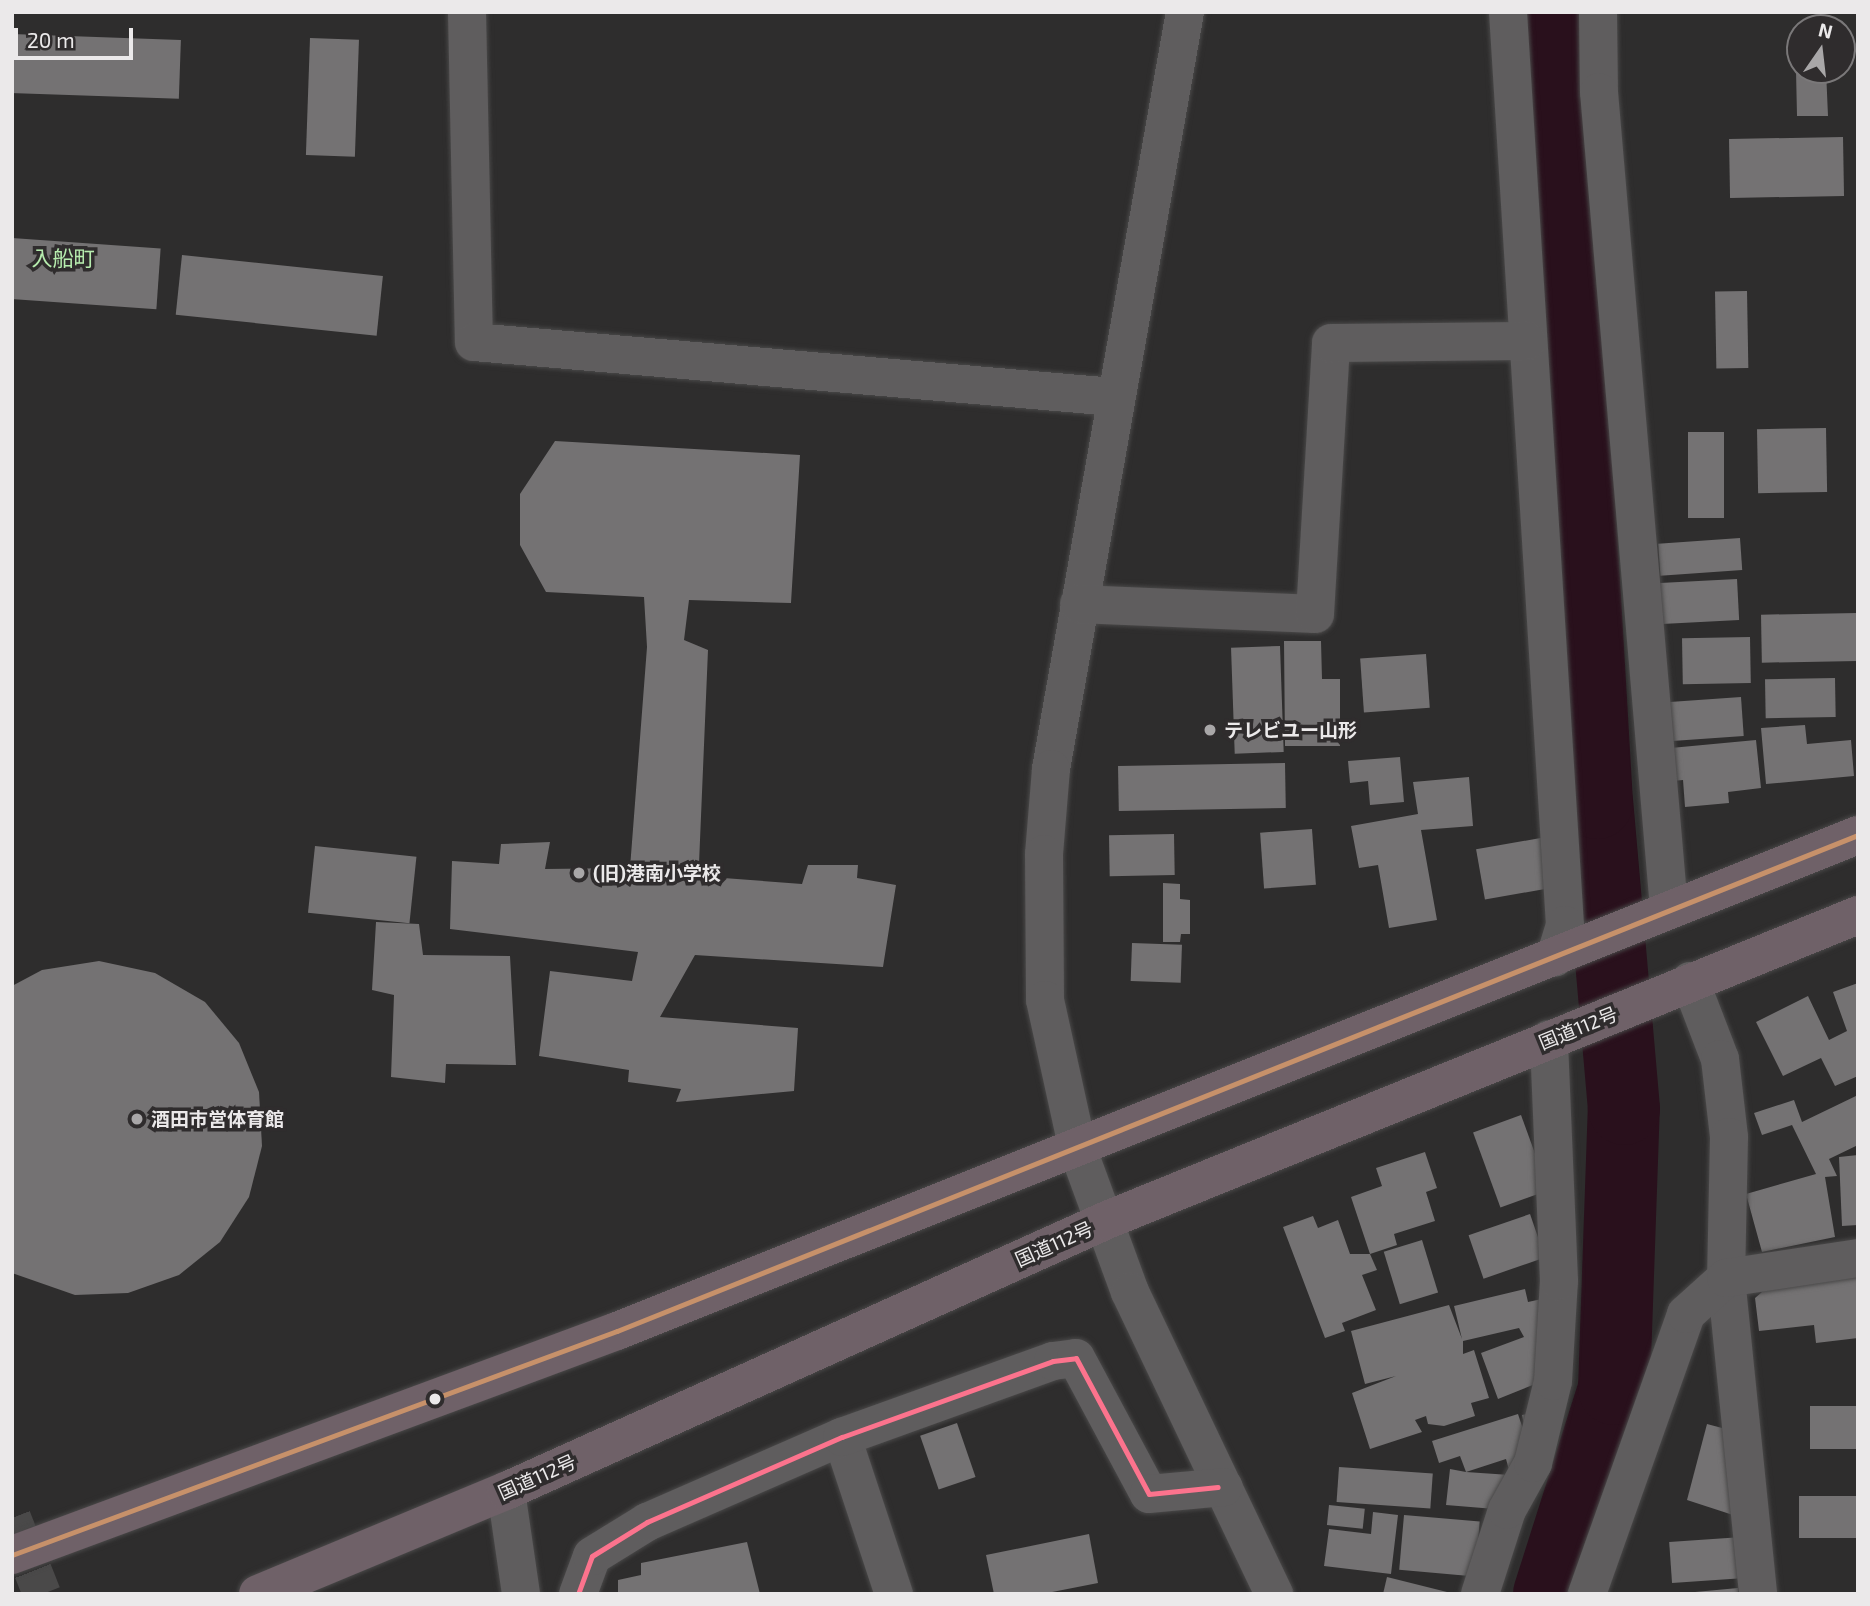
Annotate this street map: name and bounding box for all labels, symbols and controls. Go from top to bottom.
scale bar [18,14,136,58]
north arrow [1786,14,1856,84]
text: N [1816,17,1835,43]
text: 20 m [27,27,75,52]
district label: 入船町 [32,245,94,271]
place label: テレビユー山形 [1224,719,1357,741]
marker: テレビユー山形 [1202,722,1218,738]
place label: (旧)港南小学校 [593,862,721,884]
marker: (旧)港南小学校 [571,865,587,881]
street label: 国道112号 [1535,1002,1621,1054]
place label: 酒田市営体育館 [151,1108,284,1130]
marker: 酒田市営体育館 [129,1111,145,1127]
street label: 国道112号 [1012,1217,1096,1271]
unlabelled marker [428,1392,442,1406]
street label: 国道112号 [495,1450,579,1504]

